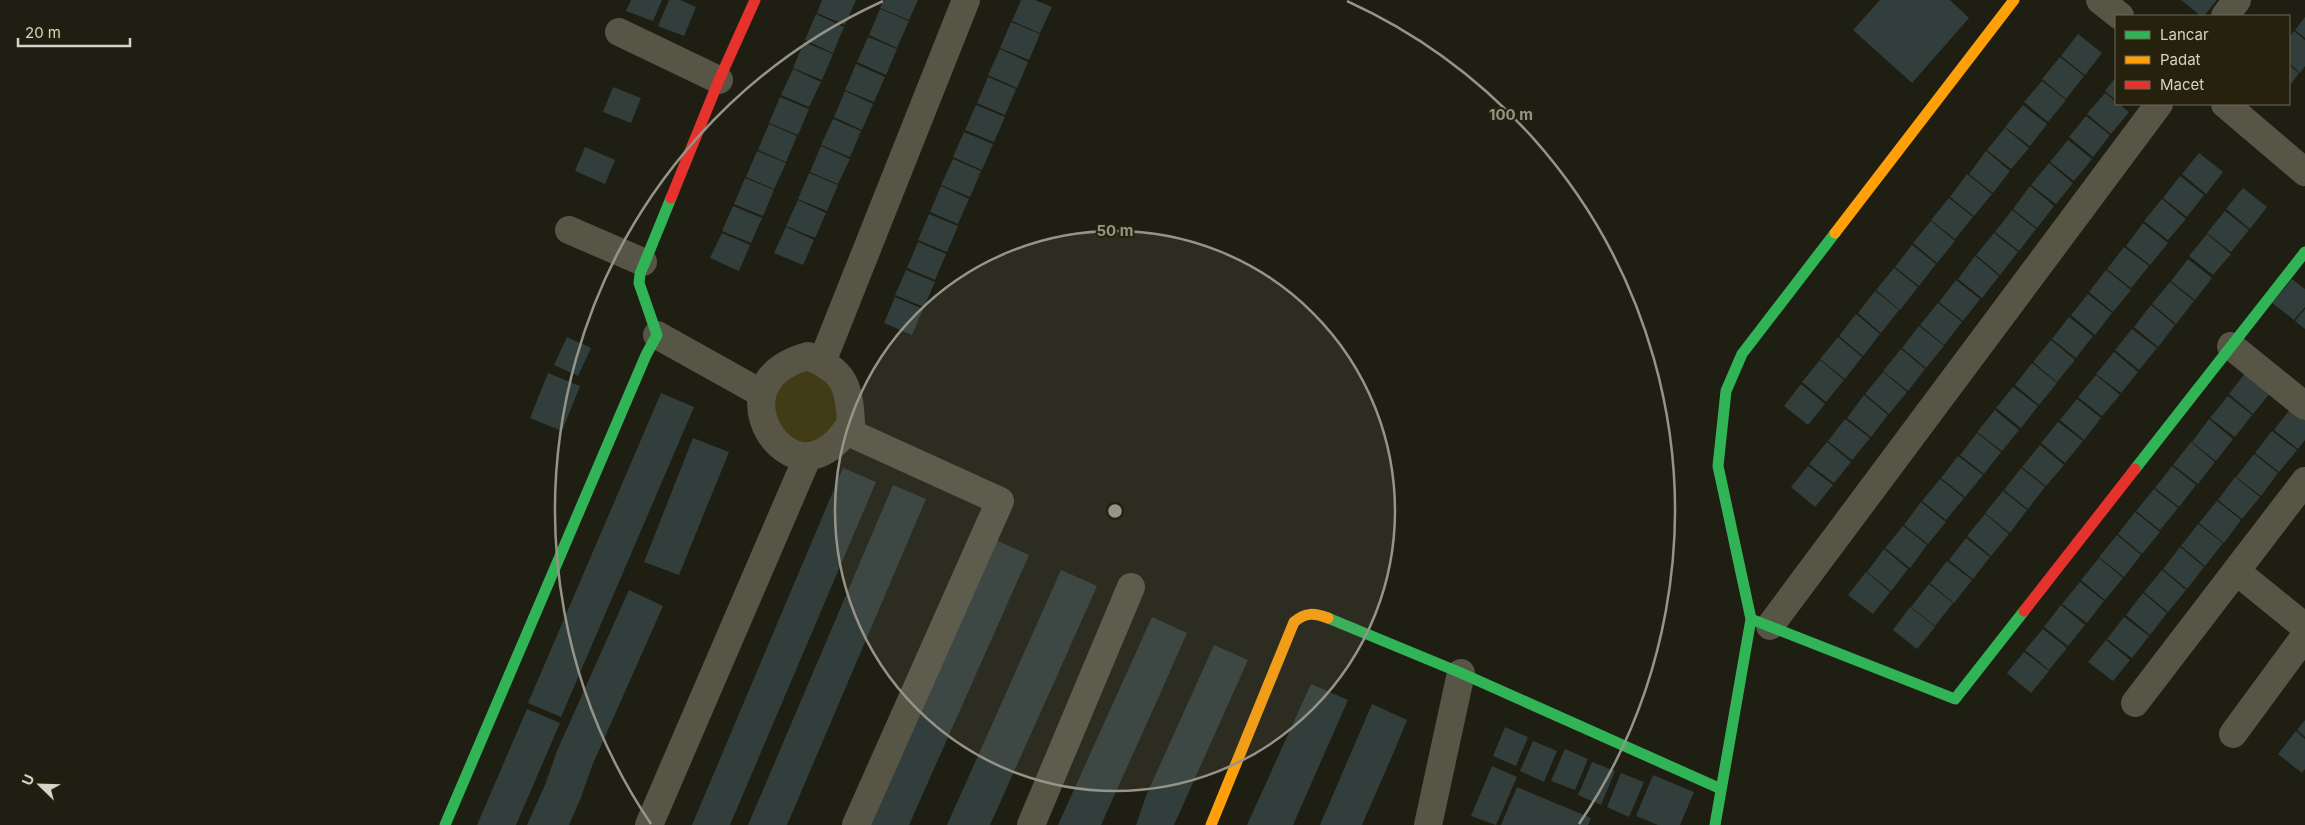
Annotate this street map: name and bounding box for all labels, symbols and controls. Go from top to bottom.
scale bar [18,15,130,47]
legend [2115,15,2290,105]
text: 20 m [25,23,61,42]
text: Lancar [2160,25,2209,44]
text: Padat [2160,50,2201,69]
text: Macet [2160,75,2204,94]
text: 100 m [1489,105,1533,124]
text: 50 m [1097,221,1133,240]
centre of rings [1106,502,1124,520]
north arrow [15,760,65,810]
text: U [18,772,37,788]

